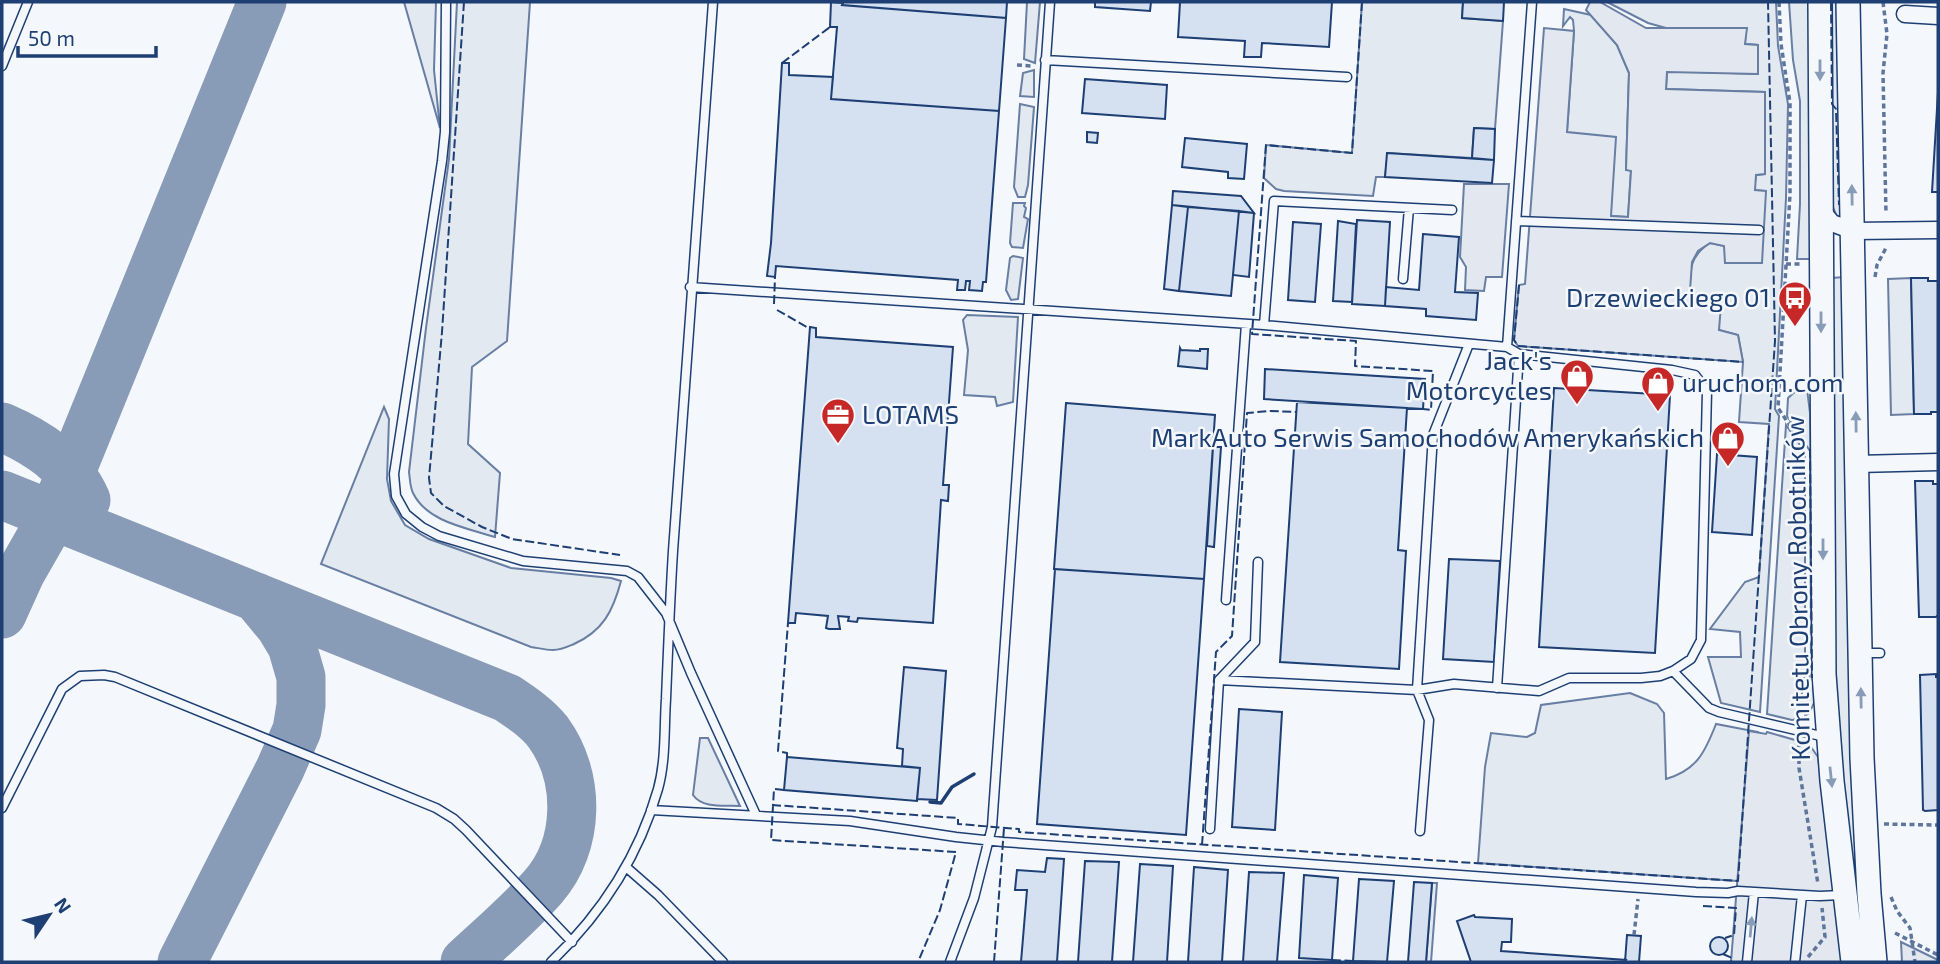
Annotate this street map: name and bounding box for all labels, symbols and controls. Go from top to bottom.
scale bar [18,14,156,58]
text: 50 m [28,25,75,50]
one-way arrow [1814,59,1826,81]
one-way arrow [1846,183,1858,205]
bus stop icon: Drzewieckiego 01 [1776,279,1814,328]
place label: Drzewieckiego 01 [1566,281,1770,312]
one-way arrow [1815,311,1827,333]
place label: Jack's Motorcycles [1406,344,1552,405]
shop icon: Jack's Motorcycles [1558,357,1596,406]
shop icon: uruchom.com [1639,364,1677,413]
place label: uruchom.com [1682,366,1843,397]
office icon: LOTAMS [819,396,857,445]
place label: LOTAMS [862,398,959,429]
one-way arrow [1850,411,1862,433]
street label: Komitetu Obrony Robotników [1778,415,1815,761]
shop icon: MarkAuto Serwis Samochodów Amerykańskich [1709,419,1747,468]
place label: MarkAuto Serwis Samochodów Amerykańskich [1151,421,1704,452]
one-way arrow [1817,539,1829,561]
one-way arrow [1855,687,1867,709]
one-way arrow [1826,766,1837,788]
north arrow [14,880,84,950]
text: N [50,893,77,917]
one-way arrow [1746,916,1757,938]

